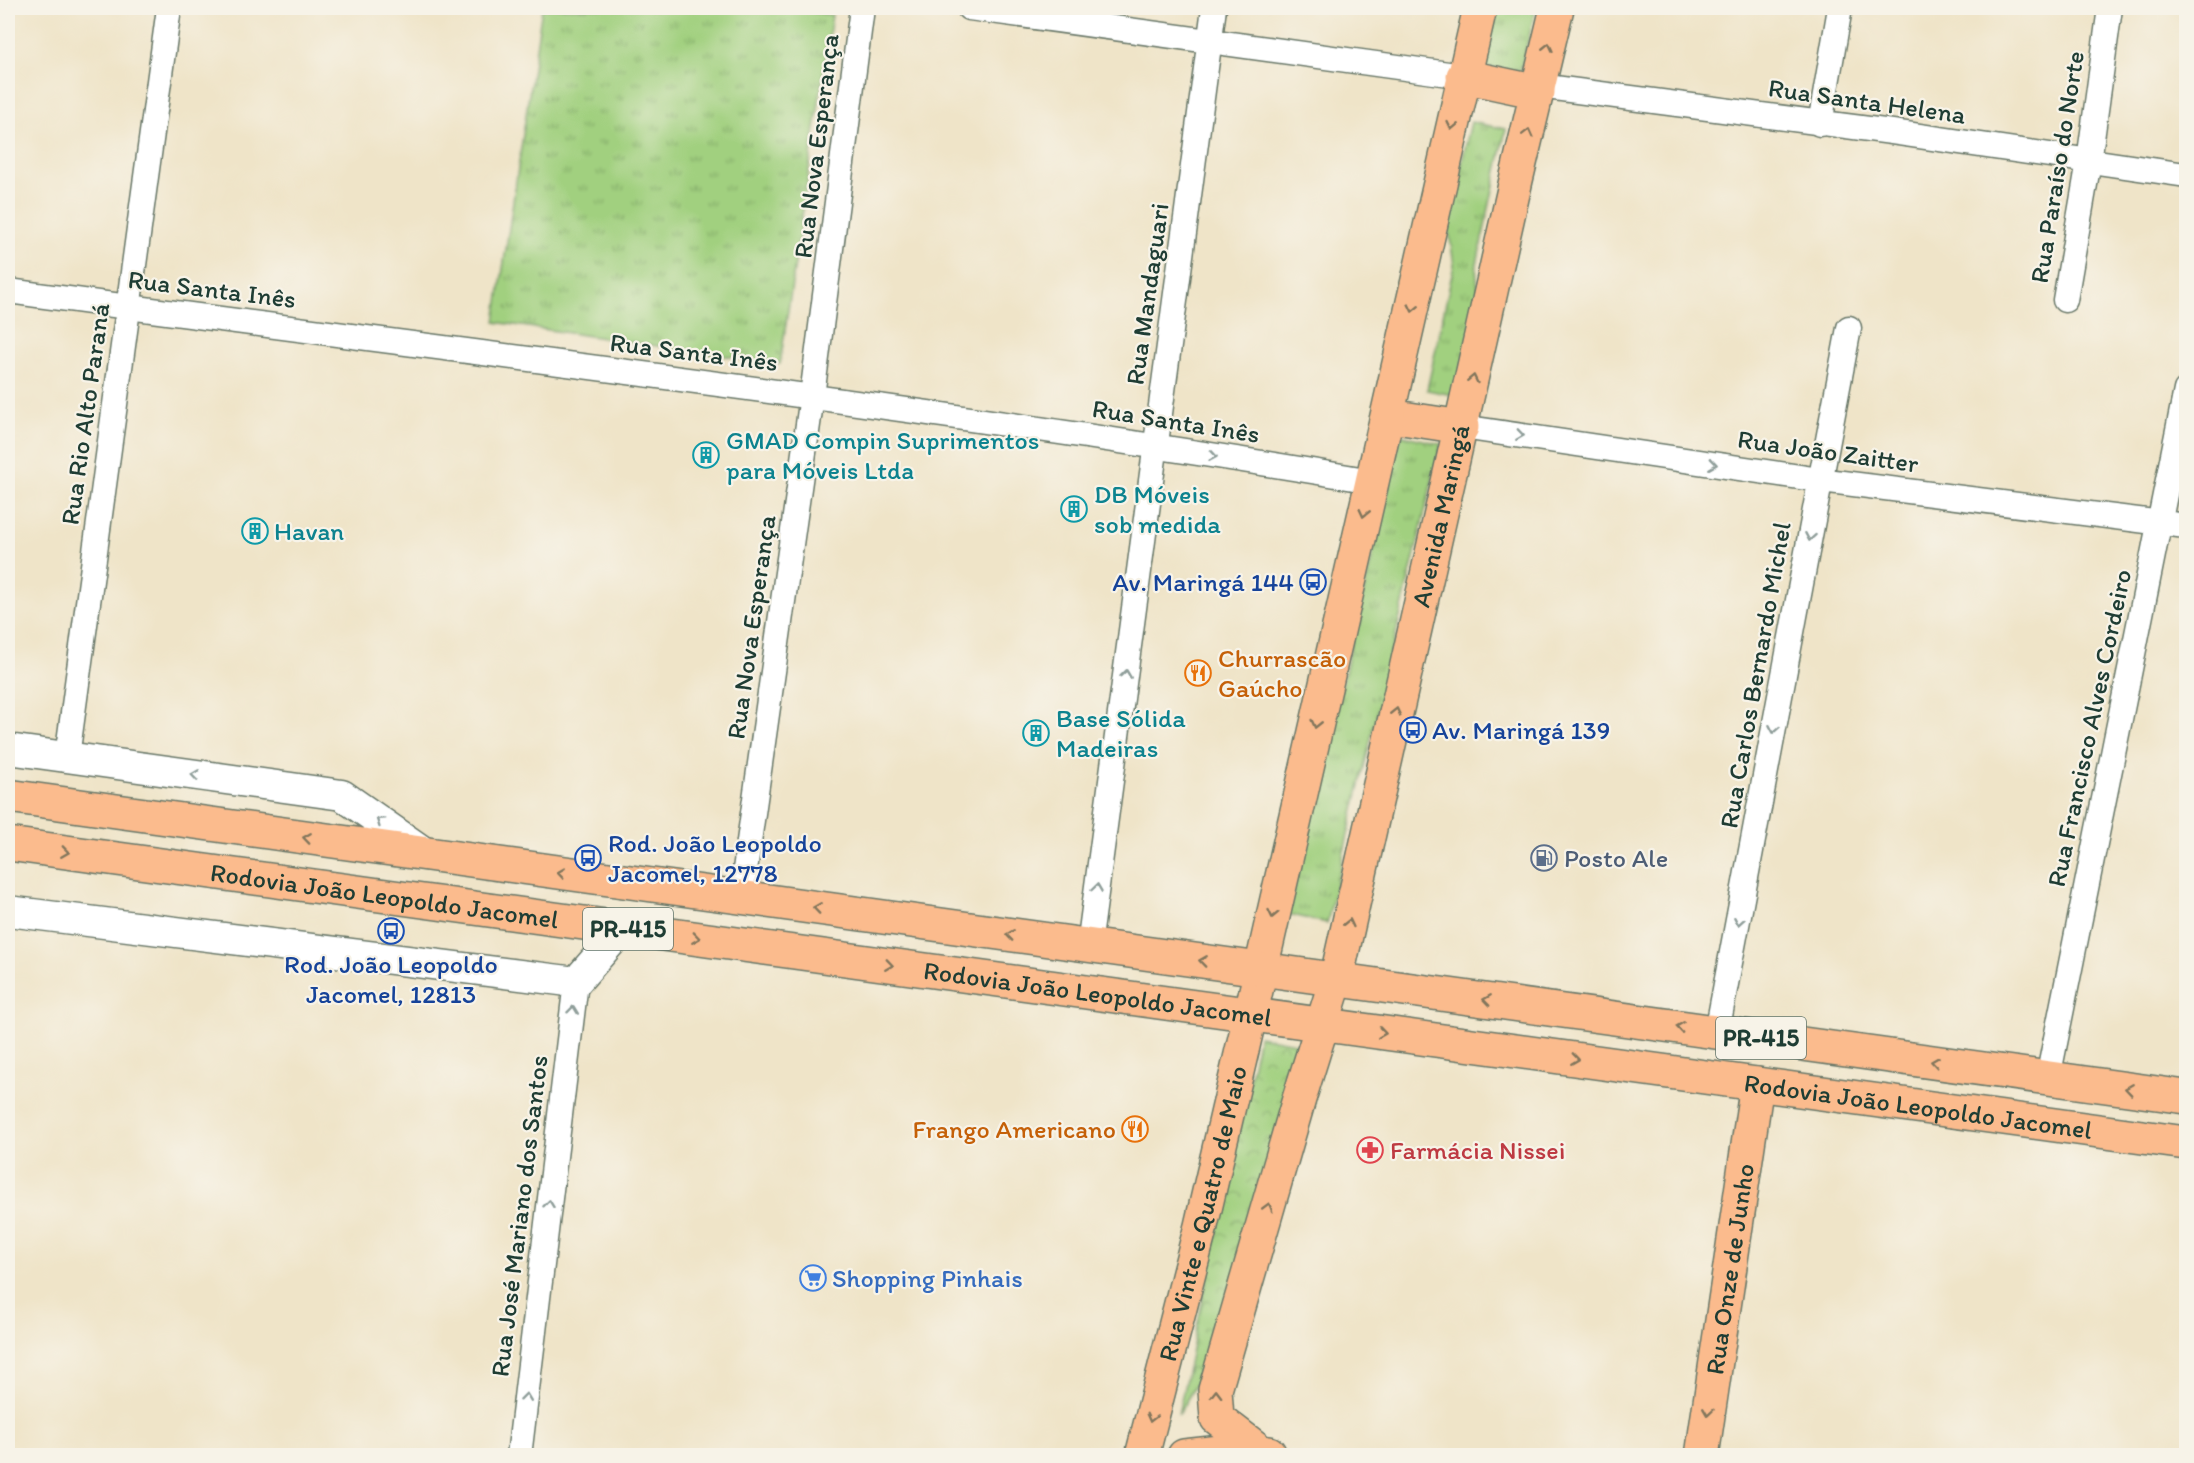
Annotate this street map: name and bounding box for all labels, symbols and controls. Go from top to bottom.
street label: Rua Nova Esperança [786,31,846,260]
one-way arrow [1541,42,1554,52]
street label: Rua Paraíso do Norte [2023,49,2091,285]
street label: Rua Santa Helena [1766,71,1968,131]
one-way arrow [1447,121,1460,131]
one-way arrow [1520,128,1533,138]
street label: Rua Mandaguari [1118,201,1176,387]
street label: Rua Santa Inês [126,263,298,315]
street label: Rua Rio Alto Paraná [54,301,116,527]
one-way arrow [1407,303,1420,313]
street label: Rua Santa Inês [608,326,780,378]
one-way arrow [1466,374,1479,384]
street label: Rua Santa Inês [1090,392,1262,450]
street label: Avenida Maringá [1404,421,1477,610]
street label: Rua João Zaitter [1736,422,1921,480]
place label: GMAD Compin Suprimentos para Móveis Ltda [726,424,1039,486]
one-way arrow [1516,429,1525,441]
building icon: GMAD Compin Suprimentos para Móveis Ltda [691,440,721,470]
one-way arrow [1209,449,1218,461]
one-way arrow [1709,457,1718,469]
place label: DB Móveis sob medida [1094,478,1221,540]
building icon: DB Móveis sob medida [1059,494,1089,524]
one-way arrow [1359,508,1372,518]
street label: Rua Nova Esperança [719,512,783,741]
place label: Havan [274,515,344,547]
building icon: Havan [240,516,270,546]
street label: Rua Carlos Bernardo Michel [1712,519,1798,831]
one-way arrow [1804,533,1816,542]
place label: Av. Maringá 144 [1112,566,1294,598]
street label: Rua Francisco Alves Cordeiro [2040,566,2138,890]
bus stop icon: Av. Maringá 144 [1298,567,1328,597]
place label: Churrascão Gaúcho [1218,642,1346,704]
restaurant icon: Churrascão Gaúcho [1183,658,1213,688]
one-way arrow [1119,669,1131,678]
place label: Base Sólida Madeiras [1056,702,1186,764]
one-way arrow [1389,707,1402,717]
place label: Av. Maringá 139 [1432,714,1610,746]
bus stop icon: Av. Maringá 139 [1398,715,1428,745]
building icon: Base Sólida Madeiras [1021,718,1051,748]
one-way arrow [1310,719,1323,729]
one-way arrow [1768,724,1781,734]
one-way arrow [190,769,199,781]
one-way arrow [375,817,386,828]
place label: Rod. João Leopoldo Jacomel, 12778 [608,827,822,889]
one-way arrow [303,833,312,845]
place label: Posto Ale [1564,842,1668,874]
bus stop icon: Rod. João Leopoldo Jacomel, 12778 [573,843,603,873]
fuel station icon: Posto Ale [1529,843,1559,873]
one-way arrow [61,845,70,857]
street label: Rodovia João Leopoldo Jacomel [208,856,561,935]
one-way arrow [557,868,566,880]
one-way arrow [1091,883,1103,892]
one-way arrow [812,903,822,915]
road number: PR-415 [583,908,673,950]
one-way arrow [1268,909,1281,919]
bus stop icon: Rod. João Leopoldo Jacomel, 12813 [376,916,406,946]
one-way arrow [1733,916,1746,926]
one-way arrow [1342,918,1355,928]
one-way arrow [1006,929,1015,941]
one-way arrow [691,932,700,944]
place label: Rod. João Leopoldo Jacomel, 12813 [284,948,498,1010]
street label: Rodovia João Leopoldo Jacomel [922,954,1274,1033]
one-way arrow [1199,956,1208,968]
one-way arrow [884,958,893,970]
one-way arrow [1482,995,1491,1007]
one-way arrow [566,1006,578,1015]
road number: PR-415 [1716,1017,1806,1059]
one-way arrow [1675,1021,1684,1033]
one-way arrow [1377,1026,1386,1038]
one-way arrow [1570,1052,1580,1064]
street label: Rua José Mariano dos Santos [483,1053,555,1379]
one-way arrow [1931,1056,1940,1069]
street label: Rua Vinte e Quatro de Maio [1151,1062,1254,1365]
street label: Rodovia João Leopoldo Jacomel [1742,1066,2094,1146]
one-way arrow [2124,1083,2133,1095]
place label: Frango Americano [912,1113,1116,1145]
restaurant icon: Frango Americano [1120,1114,1150,1144]
place label: Farmácia Nissei [1390,1134,1565,1166]
pharmacy icon: Farmácia Nissei [1355,1135,1385,1165]
street label: Rua Onze de Junho [1698,1161,1761,1377]
one-way arrow [543,1199,555,1208]
one-way arrow [1261,1202,1273,1213]
place label: Shopping Pinhais [832,1262,1023,1294]
supermarket icon: Shopping Pinhais [798,1263,828,1293]
one-way arrow [1210,1390,1222,1399]
one-way arrow [519,1393,532,1402]
one-way arrow [1703,1407,1715,1416]
one-way arrow [1146,1412,1159,1422]

